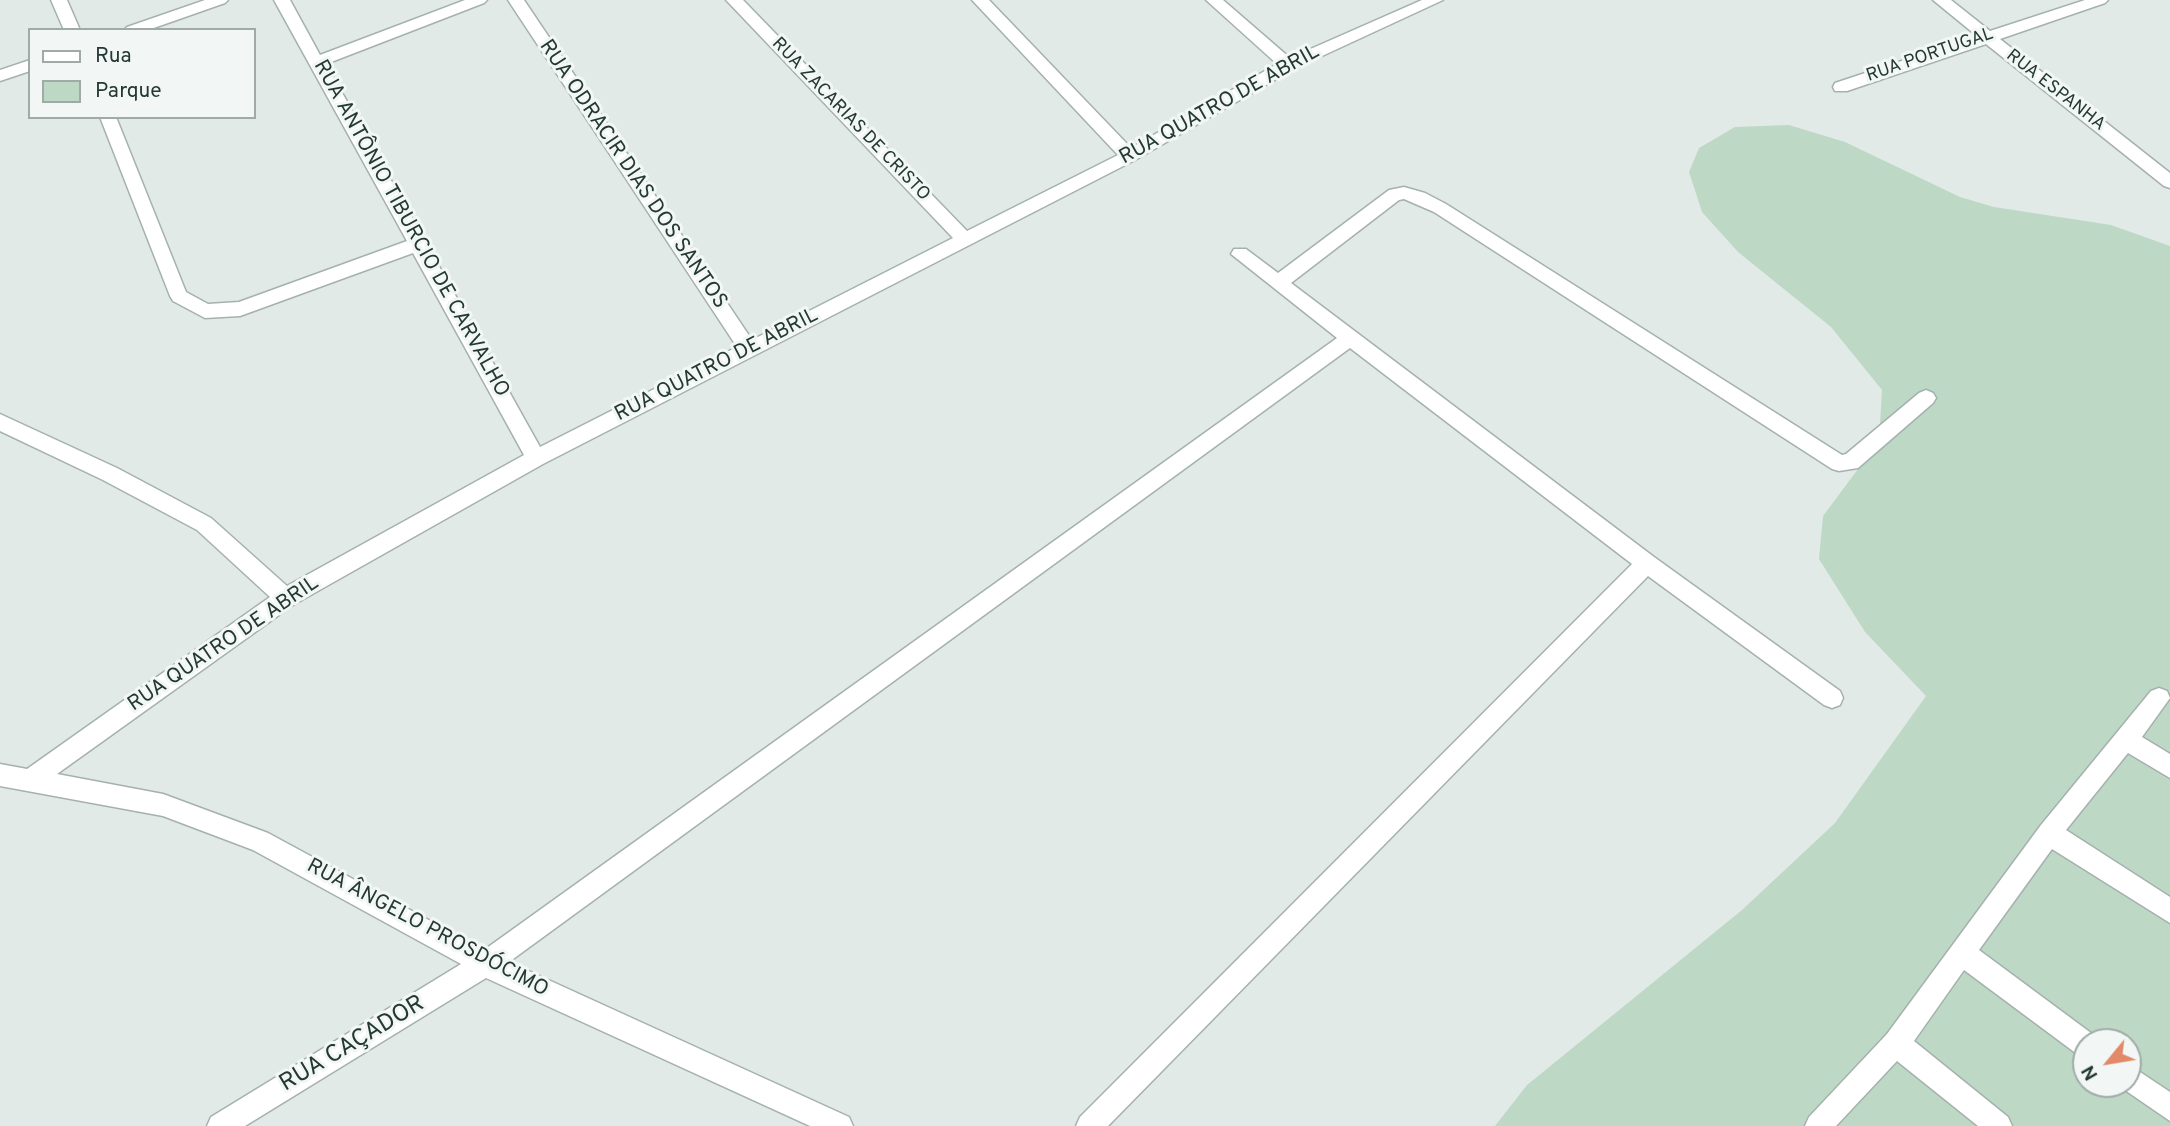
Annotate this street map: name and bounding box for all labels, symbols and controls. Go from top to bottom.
street label: RUA PORTUGAL [1864,24,1996,88]
legend [28,28,256,119]
street label: RUA ZACARIAS DE CRISTO [766,34,934,206]
street label: RUA ODRACIR DIAS DOS SANTOS [532,36,732,314]
street label: RUA QUATRO DE ABRIL [1116,41,1324,171]
text: Rua [95,43,132,70]
street label: RUA ESPANHA [2001,46,2109,136]
street label: RUA ANTÔNIO TIBURCIO DE CARVALHO [306,56,514,402]
text: Parque [95,78,162,105]
street label: RUA QUATRO DE ABRIL [611,304,823,428]
street label: RUA QUATRO DE ABRIL [124,572,324,718]
street label: RUA ÂNGELO PROSDÓCIMO [302,854,552,1004]
street label: RUA CAÇADOR [275,990,431,1100]
north arrow [2072,1028,2142,1098]
text: N [2077,1061,2104,1084]

